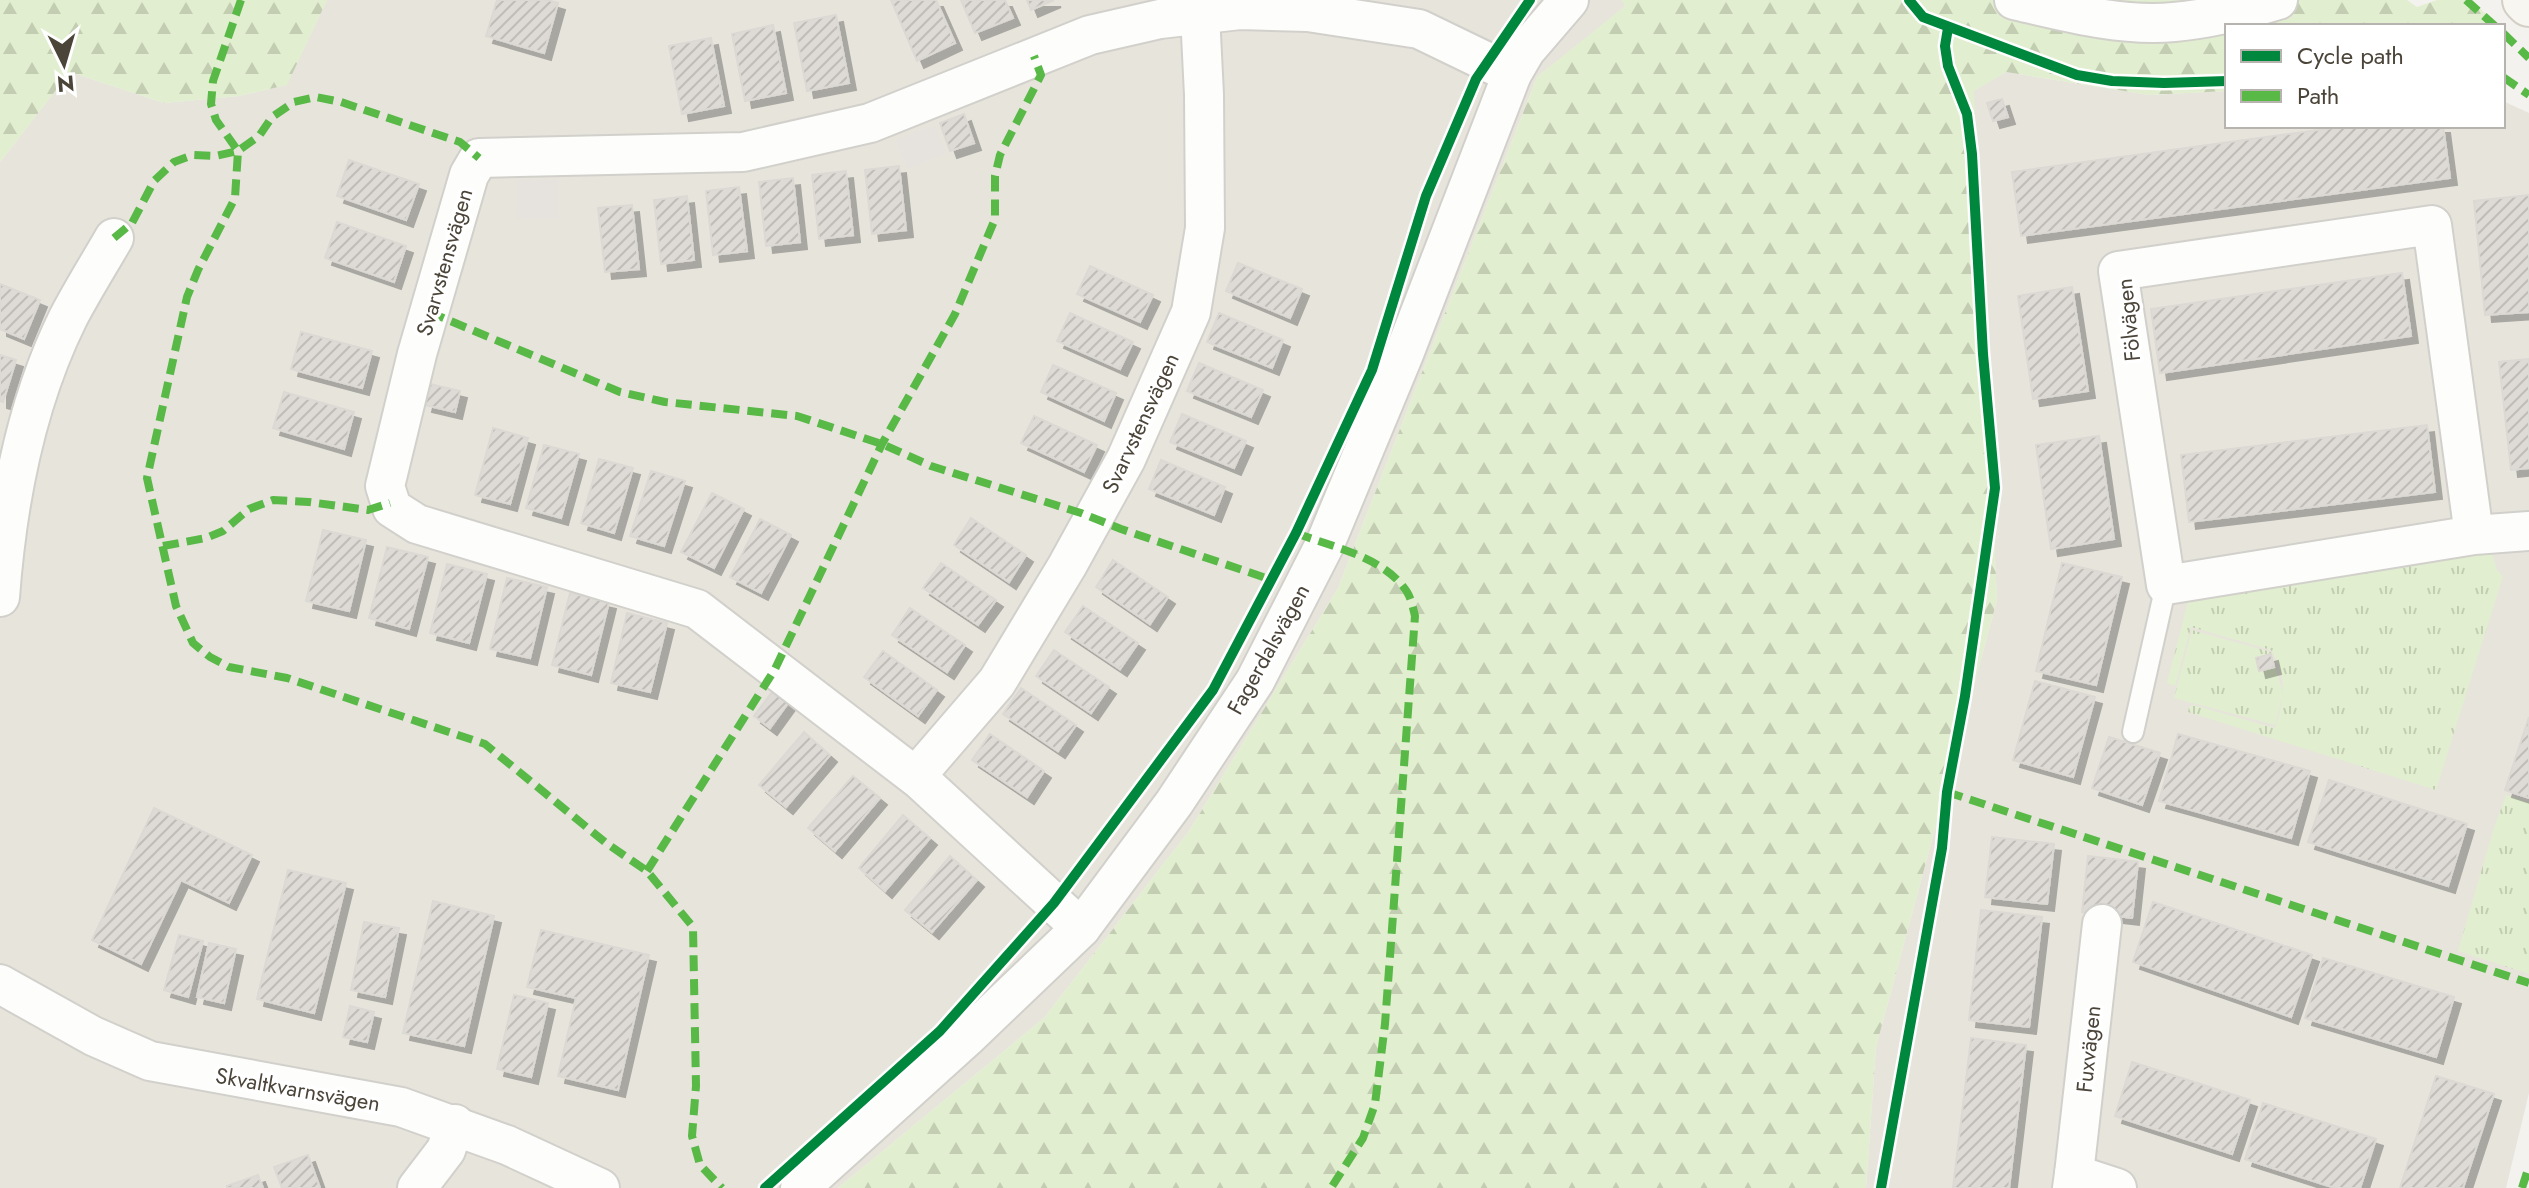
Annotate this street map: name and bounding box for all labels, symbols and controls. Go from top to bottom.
north arrow [24,24,104,104]
legend [2225,24,2505,128]
text: Cycle path [2297,38,2404,73]
text: N [56,67,76,101]
text: Path [2297,78,2339,113]
street label: Svarvstensvägen [408,185,480,339]
street label: Fölvägen [2108,277,2148,363]
street label: Svarvstensvägen [1093,347,1187,499]
street label: Fagerdalsvägen [1219,578,1317,720]
street label: Fuxvägen [2068,1004,2108,1094]
street label: Skvaltkvarnsvägen [213,1059,383,1119]

